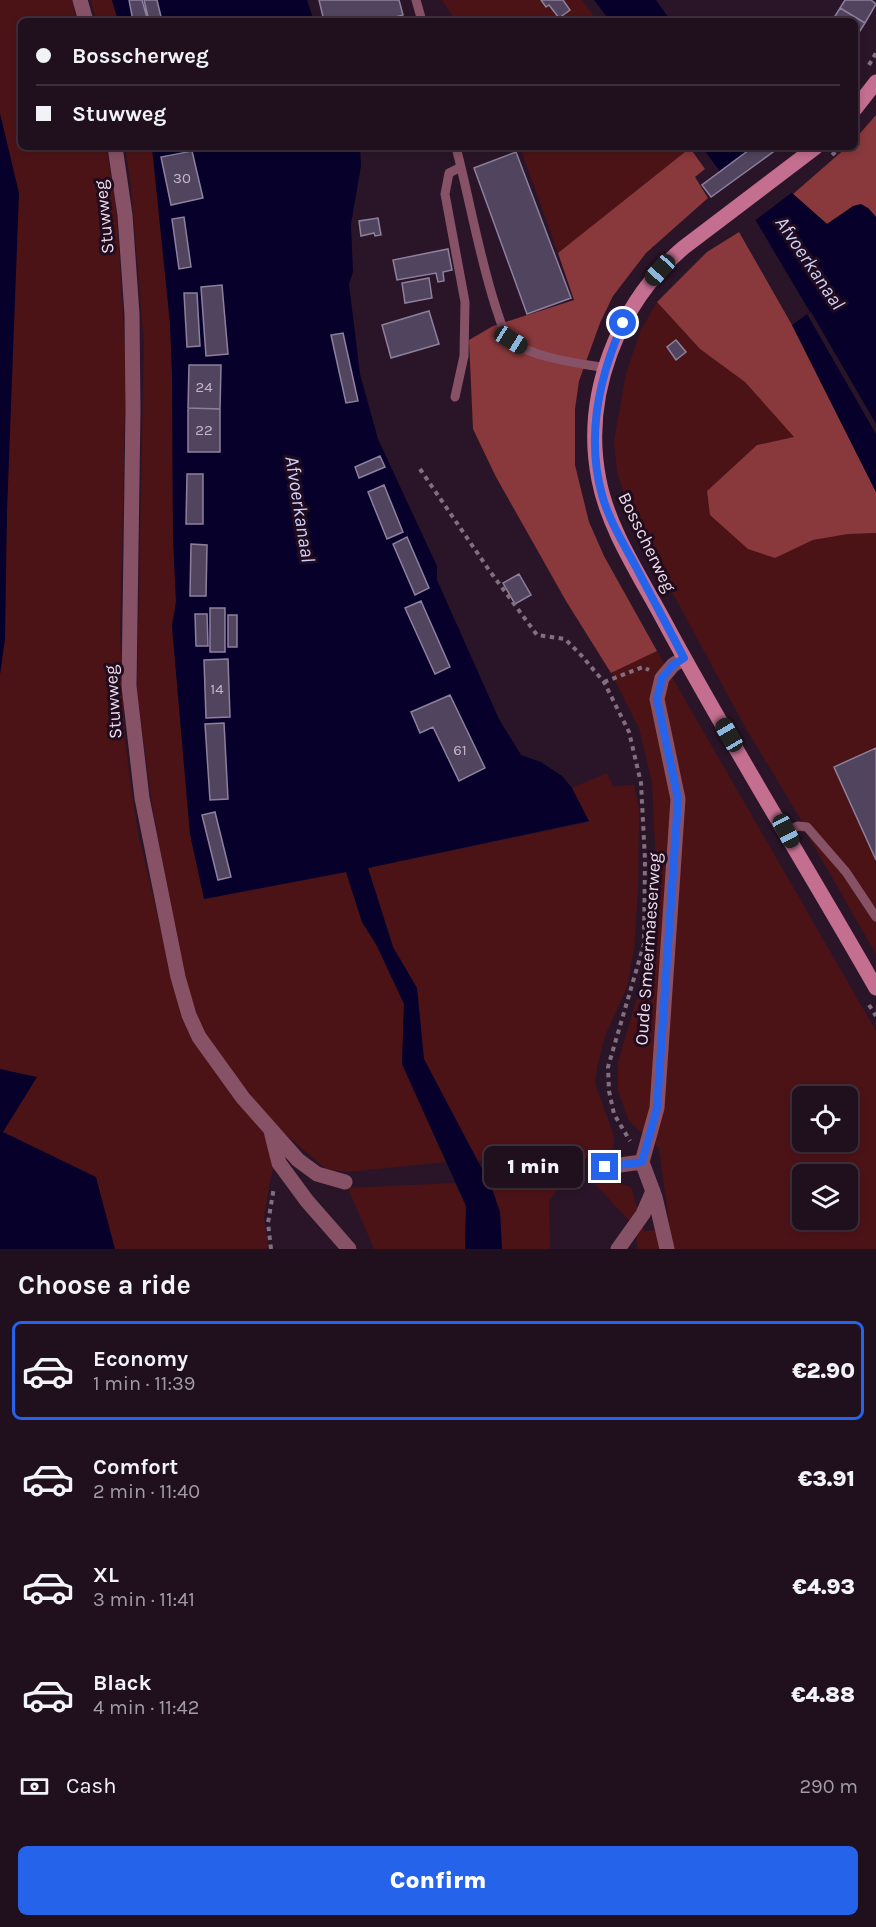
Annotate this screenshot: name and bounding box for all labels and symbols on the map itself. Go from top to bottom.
house number: 30 [173,169,191,187]
street label: Stuwweg [89,179,119,255]
water label: Afvoerkanaal [770,212,850,314]
car [641,251,679,289]
route start [609,309,636,336]
car [491,323,531,357]
house number: 24 [195,378,213,396]
house number: 22 [195,421,213,439]
water label: Afvoerkanaal [280,454,320,564]
street label: Bosscherweg [613,489,681,595]
street label: Stuwweg [99,664,127,740]
house number: 14 [210,680,224,698]
car [712,715,746,755]
house number: 61 [453,741,467,759]
car [770,811,802,851]
street label: Oude Smeermaeserweg [630,852,666,1046]
callout: 1 min [485,1146,584,1188]
route end [591,1153,618,1180]

